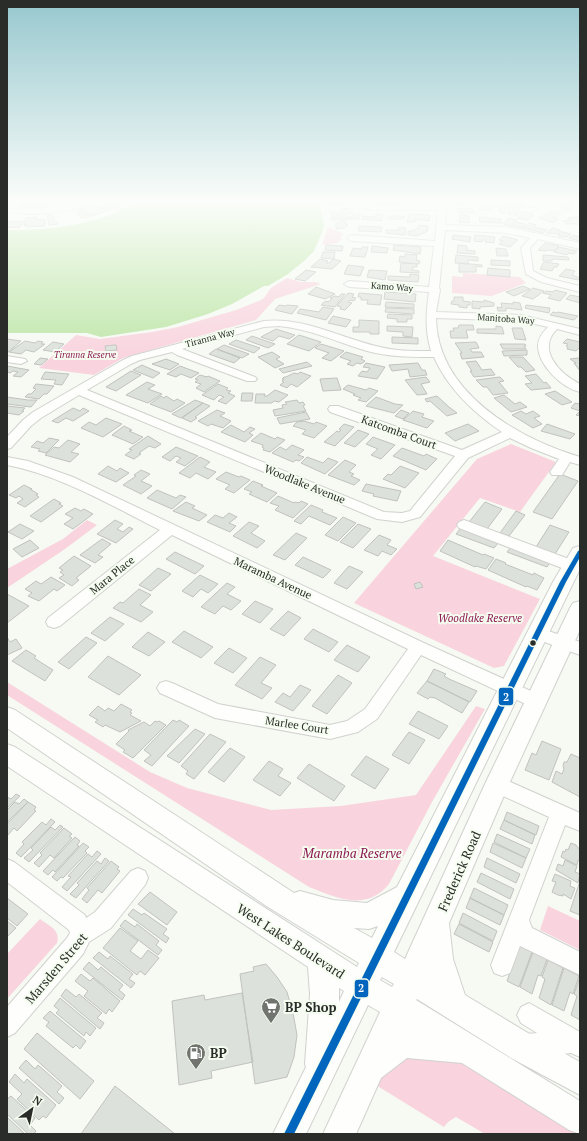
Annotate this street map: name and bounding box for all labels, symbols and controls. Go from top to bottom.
street label: Kamo Way [371,280,414,294]
street label: Manitoba Way [477,311,535,327]
street label: Tiranna Way [184,326,236,350]
park label: Tiranna Reserve [54,349,116,361]
street label: Katcomba Court [359,412,439,452]
street label: Woodlake Avenue [262,461,348,507]
street label: Mara Place [87,552,138,597]
street label: Maramba Avenue [232,554,315,602]
park label: Woodlake Reserve [438,611,522,625]
unlabelled marker [528,638,538,648]
line badge: 2 [498,687,514,706]
text: 2 [503,690,509,704]
street label: Marlee Court [264,713,330,737]
street label: Frederick Road [433,828,485,914]
park label: Maramba Reserve [301,844,402,862]
street label: West Lakes Boulevard [234,899,348,983]
street label: Marsden Street [21,928,91,1007]
line badge: 2 [354,979,369,998]
text: 2 [358,981,364,995]
supermarket icon: BP Shop [260,996,282,1024]
place label: BP Shop [285,998,337,1016]
fuel station icon: BP [185,1042,207,1070]
place label: BP [210,1044,227,1062]
north arrow [12,1089,52,1129]
text: N [30,1092,45,1109]

